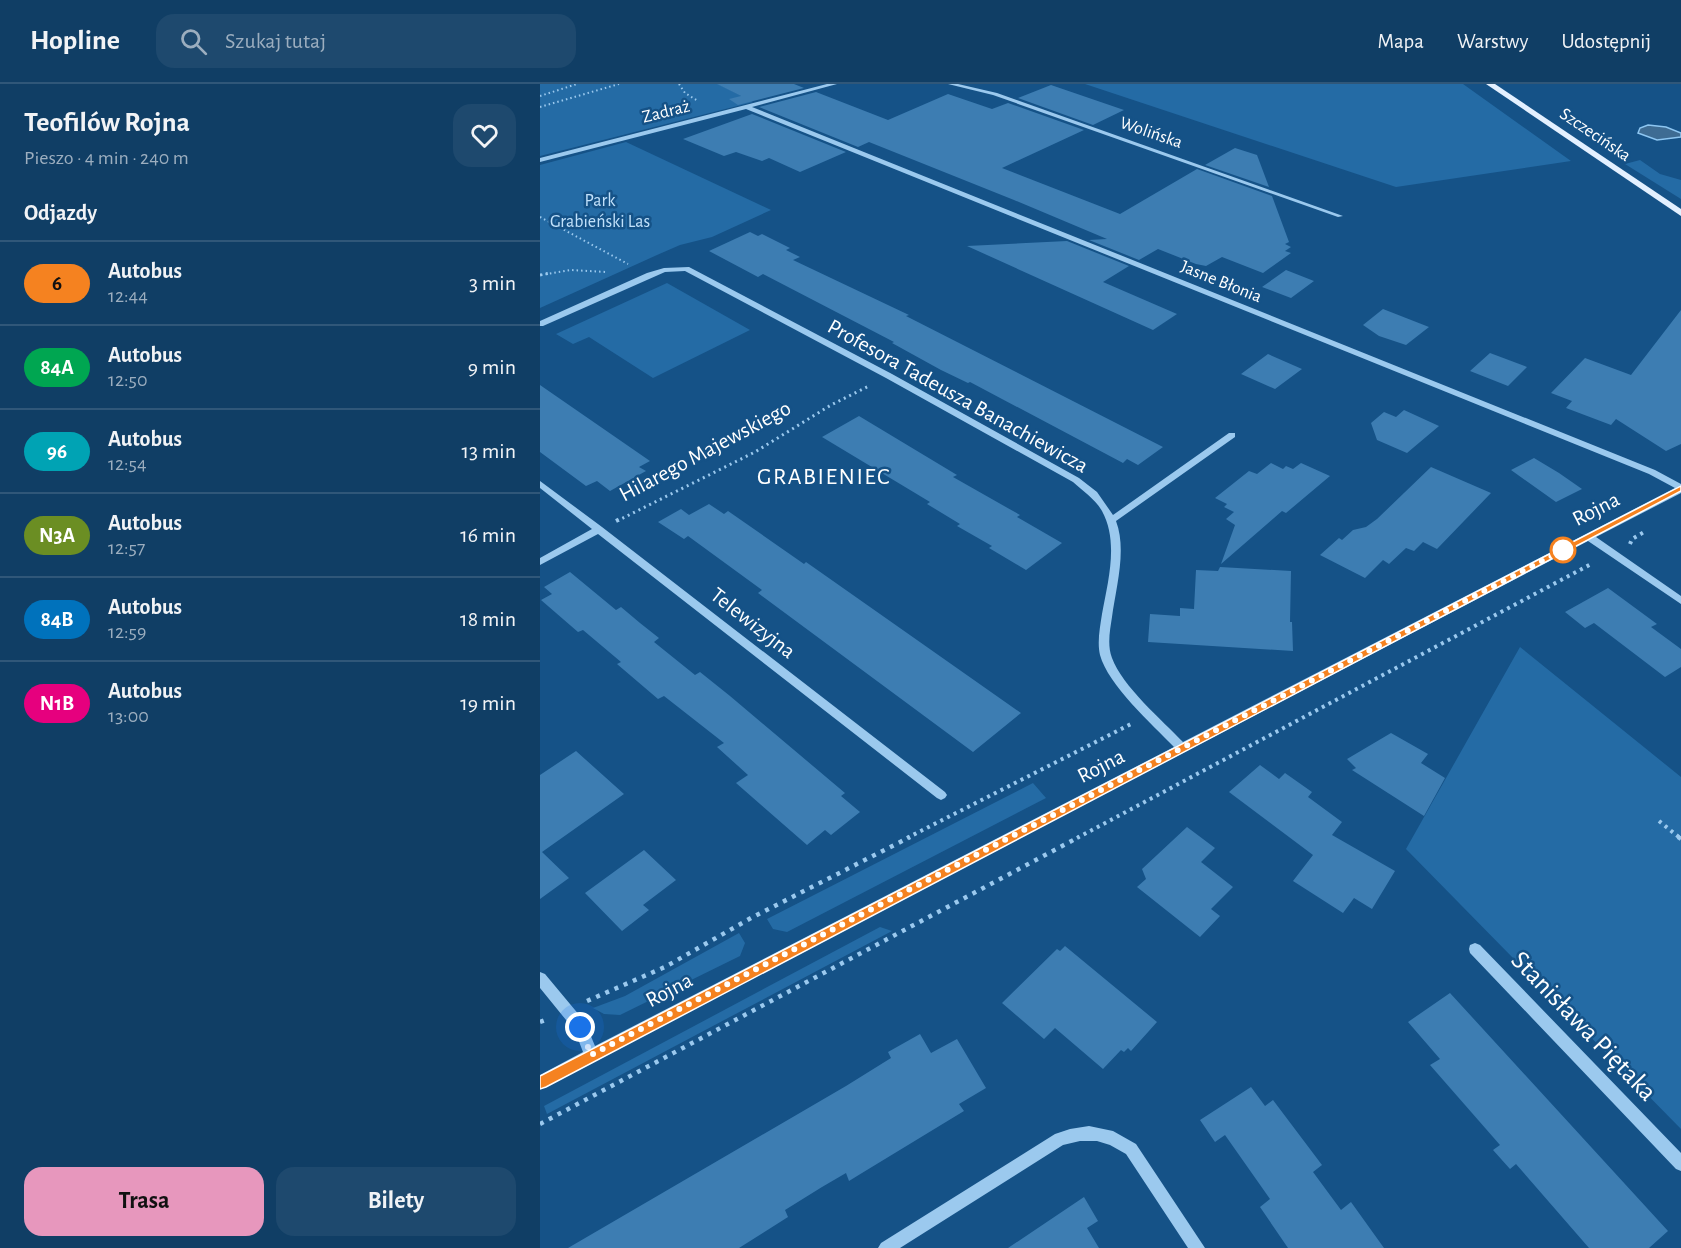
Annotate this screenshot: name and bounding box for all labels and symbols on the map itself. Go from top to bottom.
street label: Zadraż [640,97,692,127]
street label: Szczecińska [1556,105,1634,165]
street label: Wolińska [1117,114,1185,152]
park label: Park Grabieński Las [550,192,650,231]
street label: Jasne Błonia [1178,258,1264,306]
street label: Profesora Tadeusza Banachiewicza [824,315,1092,477]
street label: Hilarego Majewskiego [616,396,794,506]
district label: GRABIENIEC [757,465,891,489]
street label: Rojna [1569,488,1623,530]
unlabelled marker [1550,537,1576,563]
street label: Telewizyjna [706,583,800,663]
street label: Rojna [1074,745,1128,787]
street label: Stanisława Piętaka [1506,946,1662,1106]
street label: Rojna [642,969,696,1011]
your location [565,1012,595,1042]

